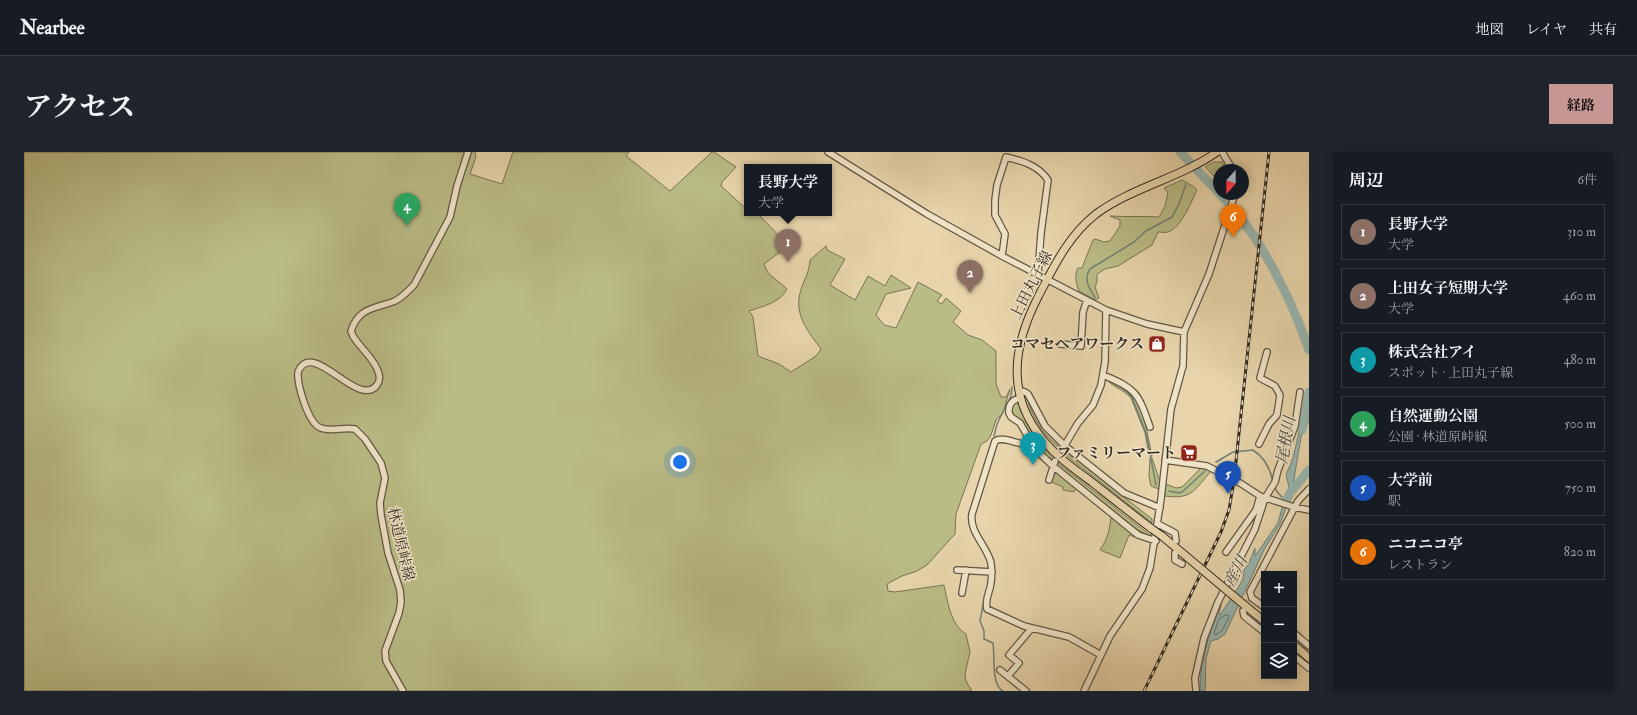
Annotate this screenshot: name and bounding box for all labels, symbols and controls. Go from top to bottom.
text: Nearbee [20,16,85,40]
text: 地図 [1476,21,1504,38]
text: レイヤ [1526,21,1567,38]
text: 共有 [1589,21,1617,38]
button: 経路 [1549,84,1613,124]
text: アクセス [24,90,135,125]
popup [744,164,832,216]
north arrow [1213,164,1249,200]
text: 周辺 [1349,170,1383,191]
text: 6件 [1577,172,1597,188]
text: 長野大学 [758,173,818,192]
pin: 4 [394,193,420,226]
text: 大学 [758,195,784,211]
pin: 6 [1220,204,1246,237]
text: 長野大学 [1388,215,1448,234]
text: 1 [1361,224,1365,240]
text: 310 m [1567,224,1596,240]
pin: 1 [775,229,801,262]
text: 大学 [1388,237,1414,253]
street label: 上田丸子線 [1006,247,1057,323]
pin: 2 [957,260,983,293]
text: 上田女子短期大学 [1388,279,1508,298]
text: 2 [1360,288,1366,304]
text: 460 m [1563,288,1596,304]
text: 大学 [1388,301,1414,317]
shop icon: コマセヘアワークス [1147,334,1167,354]
place label: コマセヘアワークス [1010,335,1144,354]
text: 株式会社アイ [1388,343,1477,362]
text: 3 [1361,352,1366,368]
text: 480 m [1563,352,1596,368]
text: スポット · 上田丸子線 [1388,365,1513,381]
text: 自然運動公園 [1388,407,1478,426]
water label: 尾根川 [1272,413,1300,466]
text: 4 [1359,416,1367,432]
text: 500 m [1564,416,1596,432]
text: 公園 · 林道原峠線 [1388,429,1487,445]
pin: 3 [1020,432,1046,465]
supermarket icon: ファミリーマート [1179,443,1199,463]
place label: ファミリーマート [1056,444,1176,463]
your location [670,452,690,472]
pin: 5 [1215,461,1241,494]
text: 大学前 [1388,471,1433,490]
text: 5 [1360,480,1366,496]
text: 750 m [1565,480,1596,496]
text: 駅 [1388,493,1401,509]
street label: 林道原峠線 [383,505,418,583]
text: ニコニコ亭 [1388,535,1463,554]
text: 6 [1360,544,1366,560]
text: 820 m [1564,544,1596,560]
water label: 産川 [1220,551,1253,590]
text: レストラン [1388,557,1453,573]
map controls [1261,571,1297,679]
button: + [1261,571,1297,607]
button: − [1261,607,1297,643]
button: layers [1261,643,1297,679]

